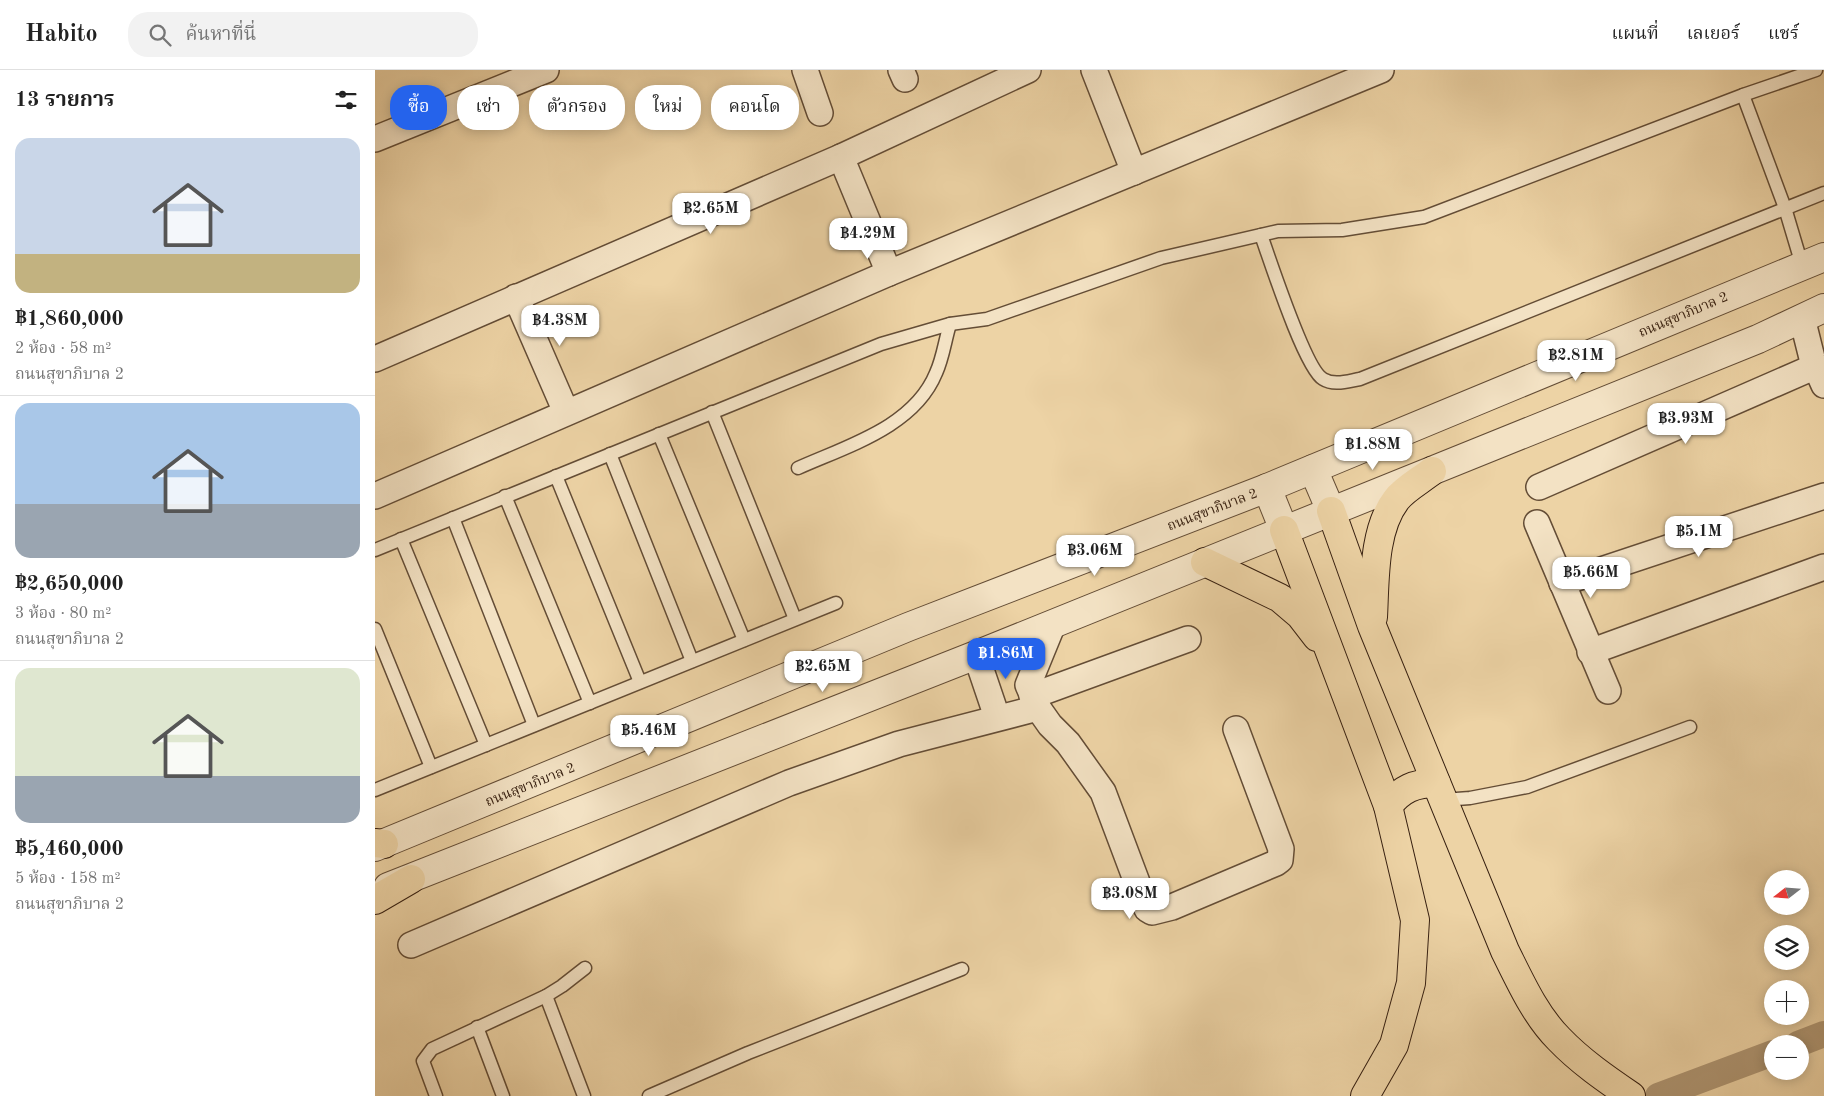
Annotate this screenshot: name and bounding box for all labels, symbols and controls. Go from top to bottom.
search box [128,12,478,57]
icon: search [146,21,174,49]
text: Habito [25,23,98,47]
text: แผนที่ [1611,25,1659,43]
text: เลเยอร์ [1687,25,1740,43]
text: แชร์ [1768,25,1799,43]
text: ค้นหาที่นี่ [186,26,256,45]
chip: ซื้อ [390,85,447,130]
chip: เช่า [457,85,519,130]
chip: ตัวกรอง [529,85,625,130]
chip: ใหม่ [635,85,701,130]
chip: คอนโด [711,85,799,130]
icon: filters [332,86,360,114]
text: 13 รายการ [15,90,115,111]
icon: home [143,170,233,260]
pin: ฿2.65M [670,192,752,235]
text: ฿2.65M [683,201,739,217]
pin: ฿4.29M [827,218,909,260]
text: ฿4.29M [840,226,896,242]
street label: ถนนสุขาภิบาล 2 [1636,289,1730,341]
pin: ฿4.38M [519,304,601,347]
text: ฿1,860,000 [15,309,124,330]
text: ฿4.38M [532,313,588,329]
pin: ฿2.81M [1535,340,1617,382]
text: 2 ห้อง · 58 m² [15,341,111,357]
text: ฿2.81M [1548,348,1604,364]
text: ถนนสุขาภิบาล 2 [15,367,124,383]
pin: ฿3.93M [1645,402,1727,445]
text: ฿3.93M [1658,411,1714,427]
pin: ฿1.88M [1332,428,1414,471]
icon: home [143,436,233,526]
text: ฿1.88M [1345,437,1401,453]
street label: ถนนสุขาภิบาล 2 [1165,485,1260,535]
pin: ฿5.1M [1664,516,1734,558]
text: ฿5.1M [1676,524,1722,540]
pin: ฿3.06M [1054,534,1136,577]
text: ฿3.06M [1067,543,1123,559]
pin: ฿5.66M [1550,556,1632,599]
text: ฿5.66M [1563,565,1619,581]
text: ฿2,650,000 [15,574,124,595]
text: 3 ห้อง · 80 m² [15,606,111,622]
text: ถนนสุขาภิบาล 2 [15,632,124,648]
pin: ฿1.86M [965,638,1047,680]
text: ฿1.86M [978,646,1034,662]
pin: ฿2.65M [782,650,864,693]
text: ฿2.65M [795,659,851,675]
icon: home [143,701,233,791]
pin: ฿5.46M [608,714,690,757]
text: ฿5.46M [621,723,677,739]
street label: ถนนสุขาภิบาล 2 [483,760,578,810]
text: ฿5,460,000 [15,839,124,860]
north arrow [1764,870,1809,915]
map controls [1764,870,1809,1080]
text: 5 ห้อง · 158 m² [15,871,121,887]
pin: ฿3.08M [1089,878,1171,920]
text: ฿3.08M [1102,886,1158,902]
text: ถนนสุขาภิบาล 2 [15,897,124,913]
button: layers [1764,925,1809,970]
button: + [1764,980,1809,1025]
button: − [1764,1035,1809,1080]

